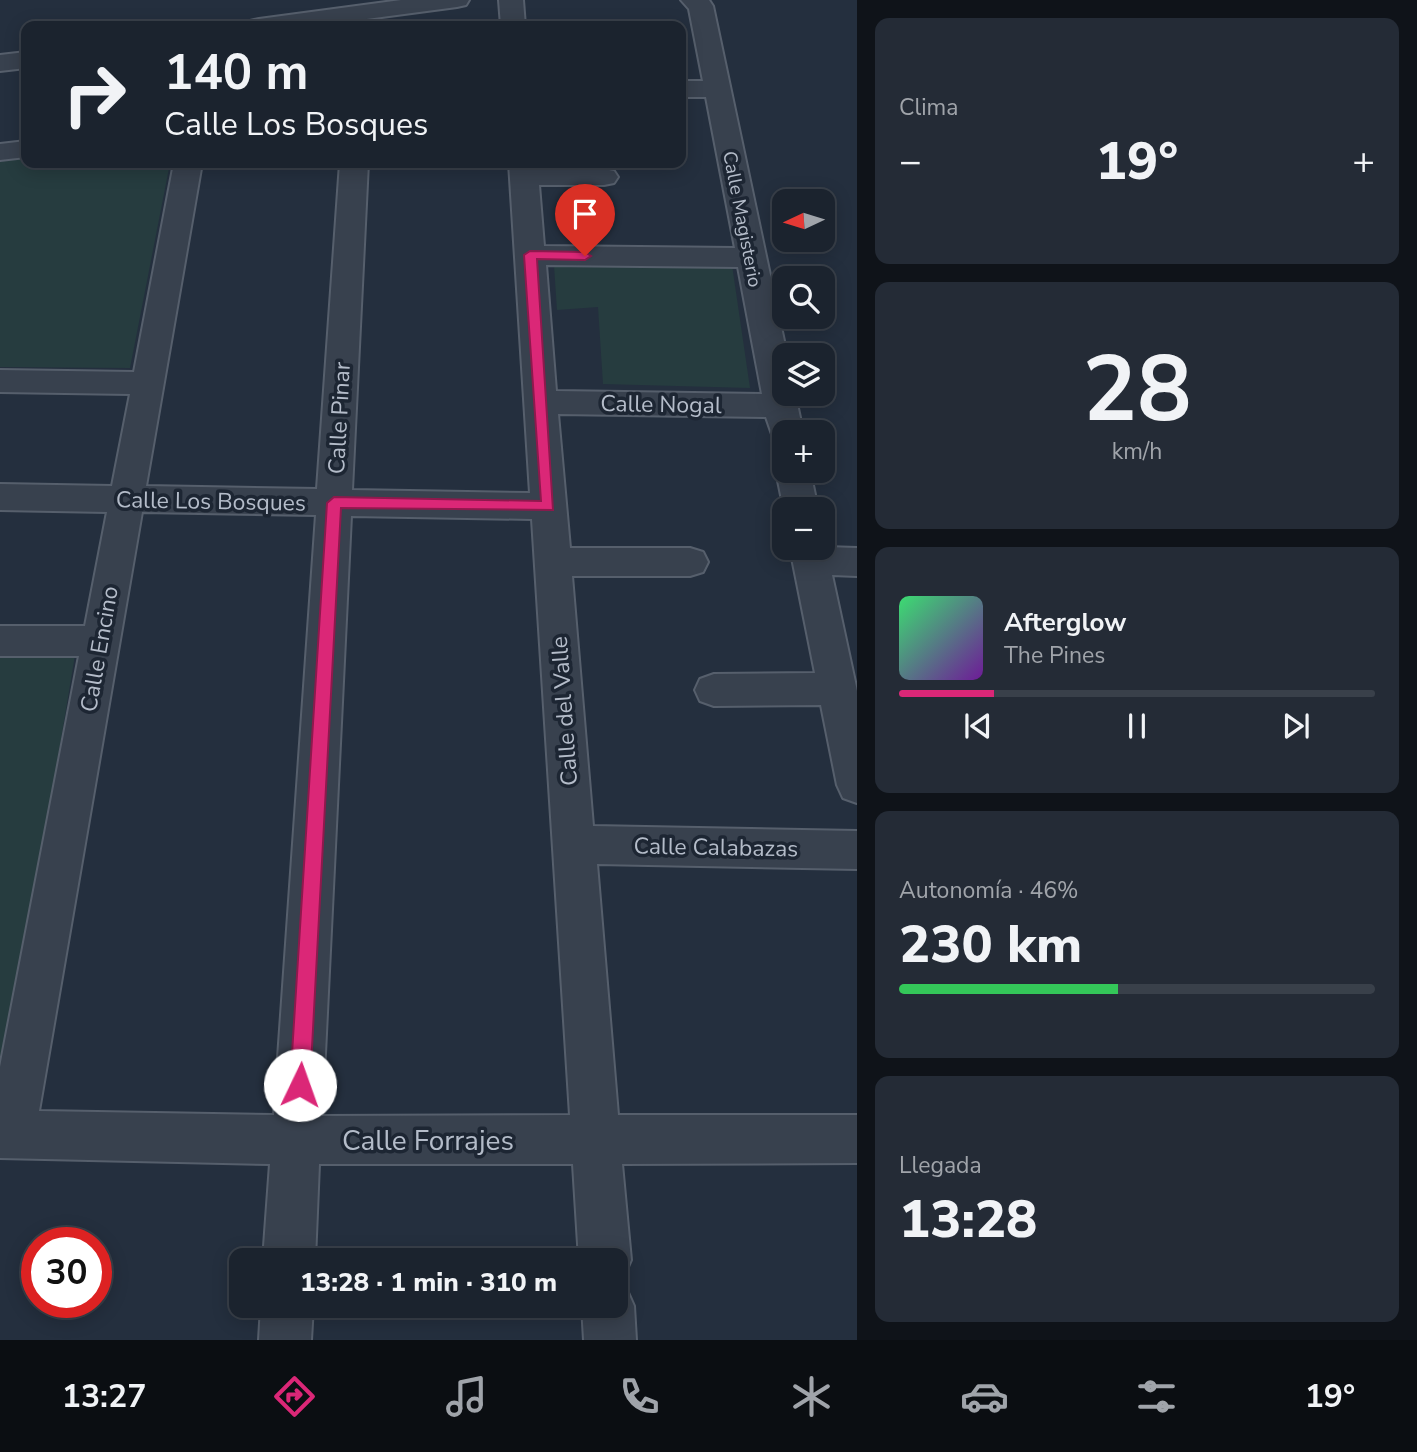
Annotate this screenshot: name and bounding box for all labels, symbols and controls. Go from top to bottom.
text: 140 m [164,39,308,106]
icon: right [49,49,140,140]
text: Clima [899,92,959,123]
text: Calle Los Bosques [164,103,428,146]
text: 19° [1096,126,1178,197]
text: − [899,136,922,187]
text: + [1352,136,1375,187]
street label: Calle Magisterio [716,149,768,289]
pin [555,184,615,256]
north arrow [772,189,835,252]
map controls [772,189,835,560]
icon: arrive [566,195,604,233]
button: search [772,266,835,329]
text: 28 [1082,328,1192,452]
button: layers [772,343,835,406]
street label: Calle Pinar [321,360,358,475]
street label: Calle Nogal [600,388,722,421]
button: + [772,420,835,483]
text: km/h [1112,436,1162,467]
street label: Calle Los Bosques [116,484,306,519]
button: − [772,497,835,560]
street label: Calle Encino [73,584,126,714]
text: Afterglow [1004,605,1127,640]
street label: Calle del Valle [544,635,585,787]
text: The Pines [1004,640,1105,671]
icon: previous [959,707,997,745]
icon: pause [1118,707,1156,745]
icon: next [1277,707,1315,745]
street label: Calle Calabazas [633,831,799,864]
text: Autonomía · 46% [899,875,1079,906]
text: 230 km [899,909,1082,980]
position arrow [263,1048,337,1122]
street label: Calle Forrajes [342,1122,514,1160]
text: Llegada [899,1150,982,1181]
text: 13:28 [899,1184,1037,1255]
speed limit sign: 30 [21,1227,112,1318]
text: 13:28 · 1 min · 310 m [300,1265,557,1300]
icon: directions [270,1372,319,1421]
icon: music [442,1372,491,1421]
icon: phone [615,1372,664,1421]
icon: climate [787,1372,836,1421]
icon: car [960,1372,1009,1421]
icon: filters [1132,1372,1181,1421]
text: 13:27 [62,1375,146,1418]
text: 19° [1305,1375,1355,1418]

